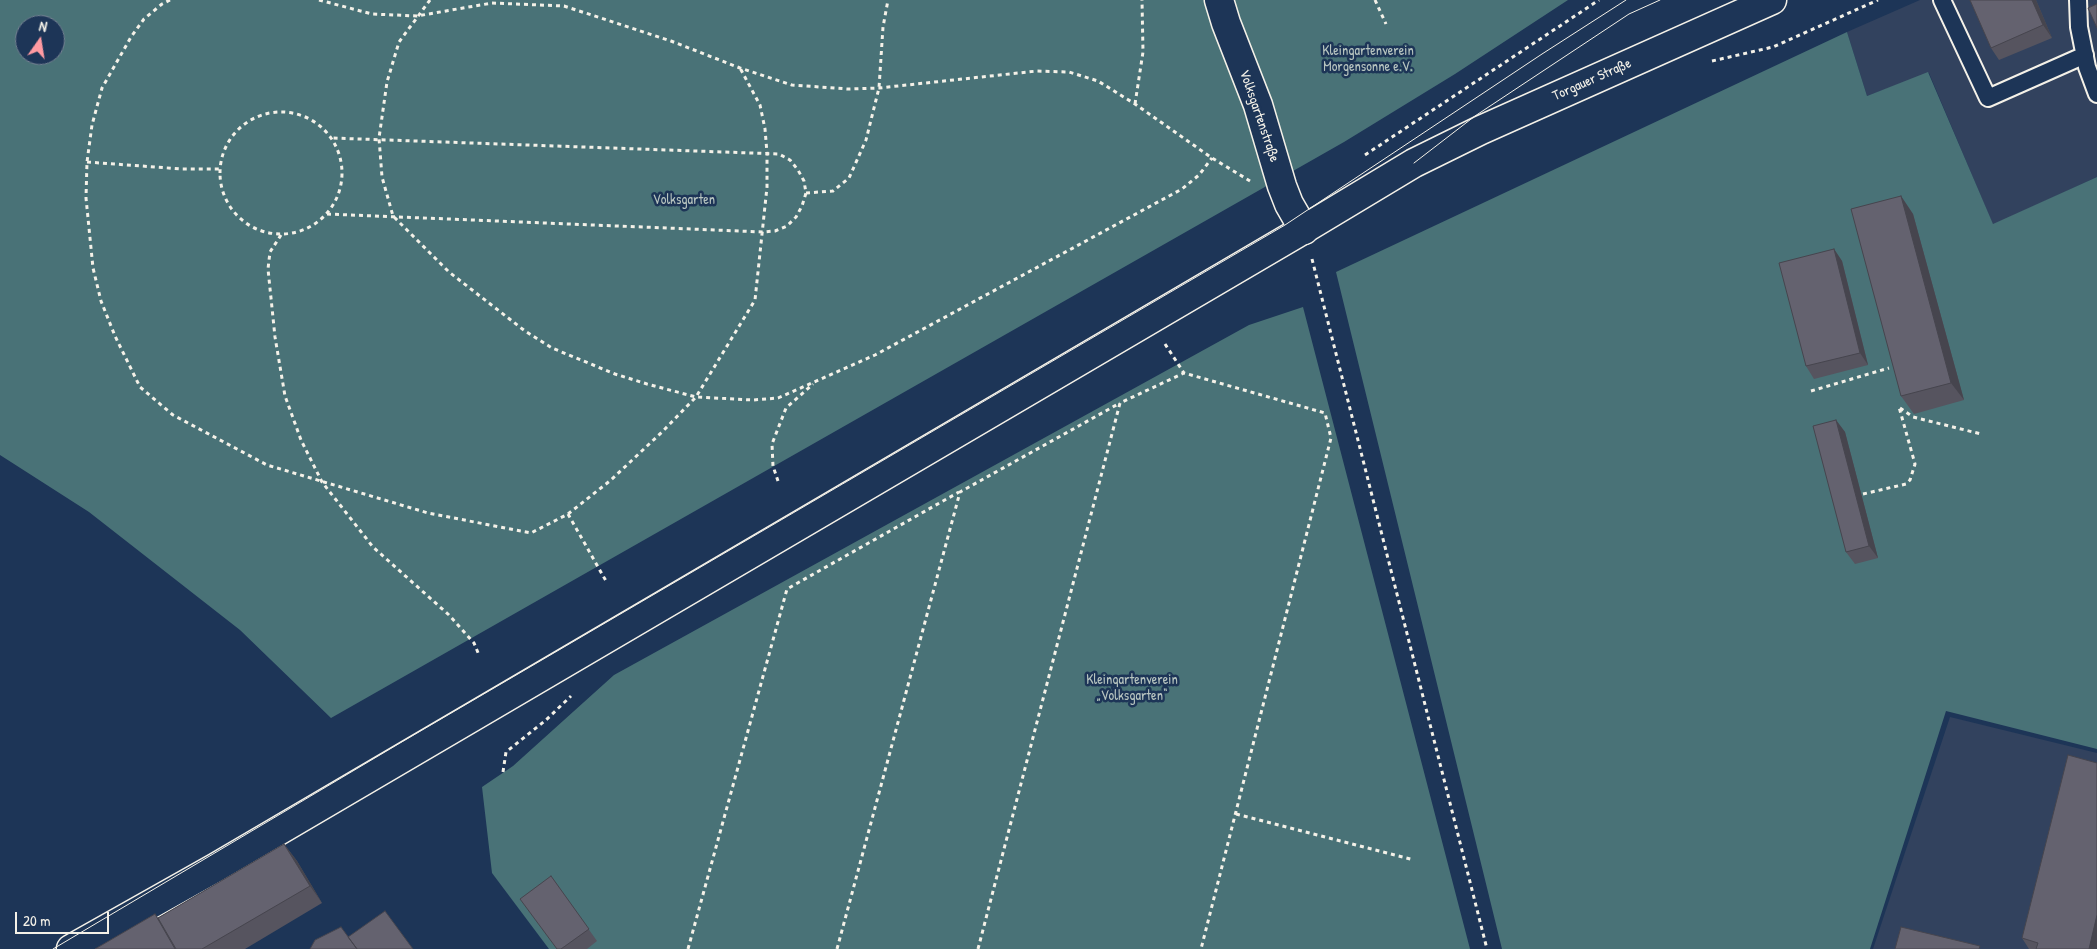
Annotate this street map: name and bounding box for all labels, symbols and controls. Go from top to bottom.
north arrow [15,15,65,65]
text: N [37,16,49,36]
park label: Kleingartenverein Morgensonne e.V. [1322,43,1414,75]
street label: Torgauer Straße [1550,55,1634,105]
street label: Volksgartenstraße [1235,68,1283,164]
park label: Volksgarten [653,192,715,208]
park label: Kleingartenverein „Volksgarten“ [1086,672,1178,704]
scale bar [18,902,111,934]
text: 20 m [23,910,50,931]

